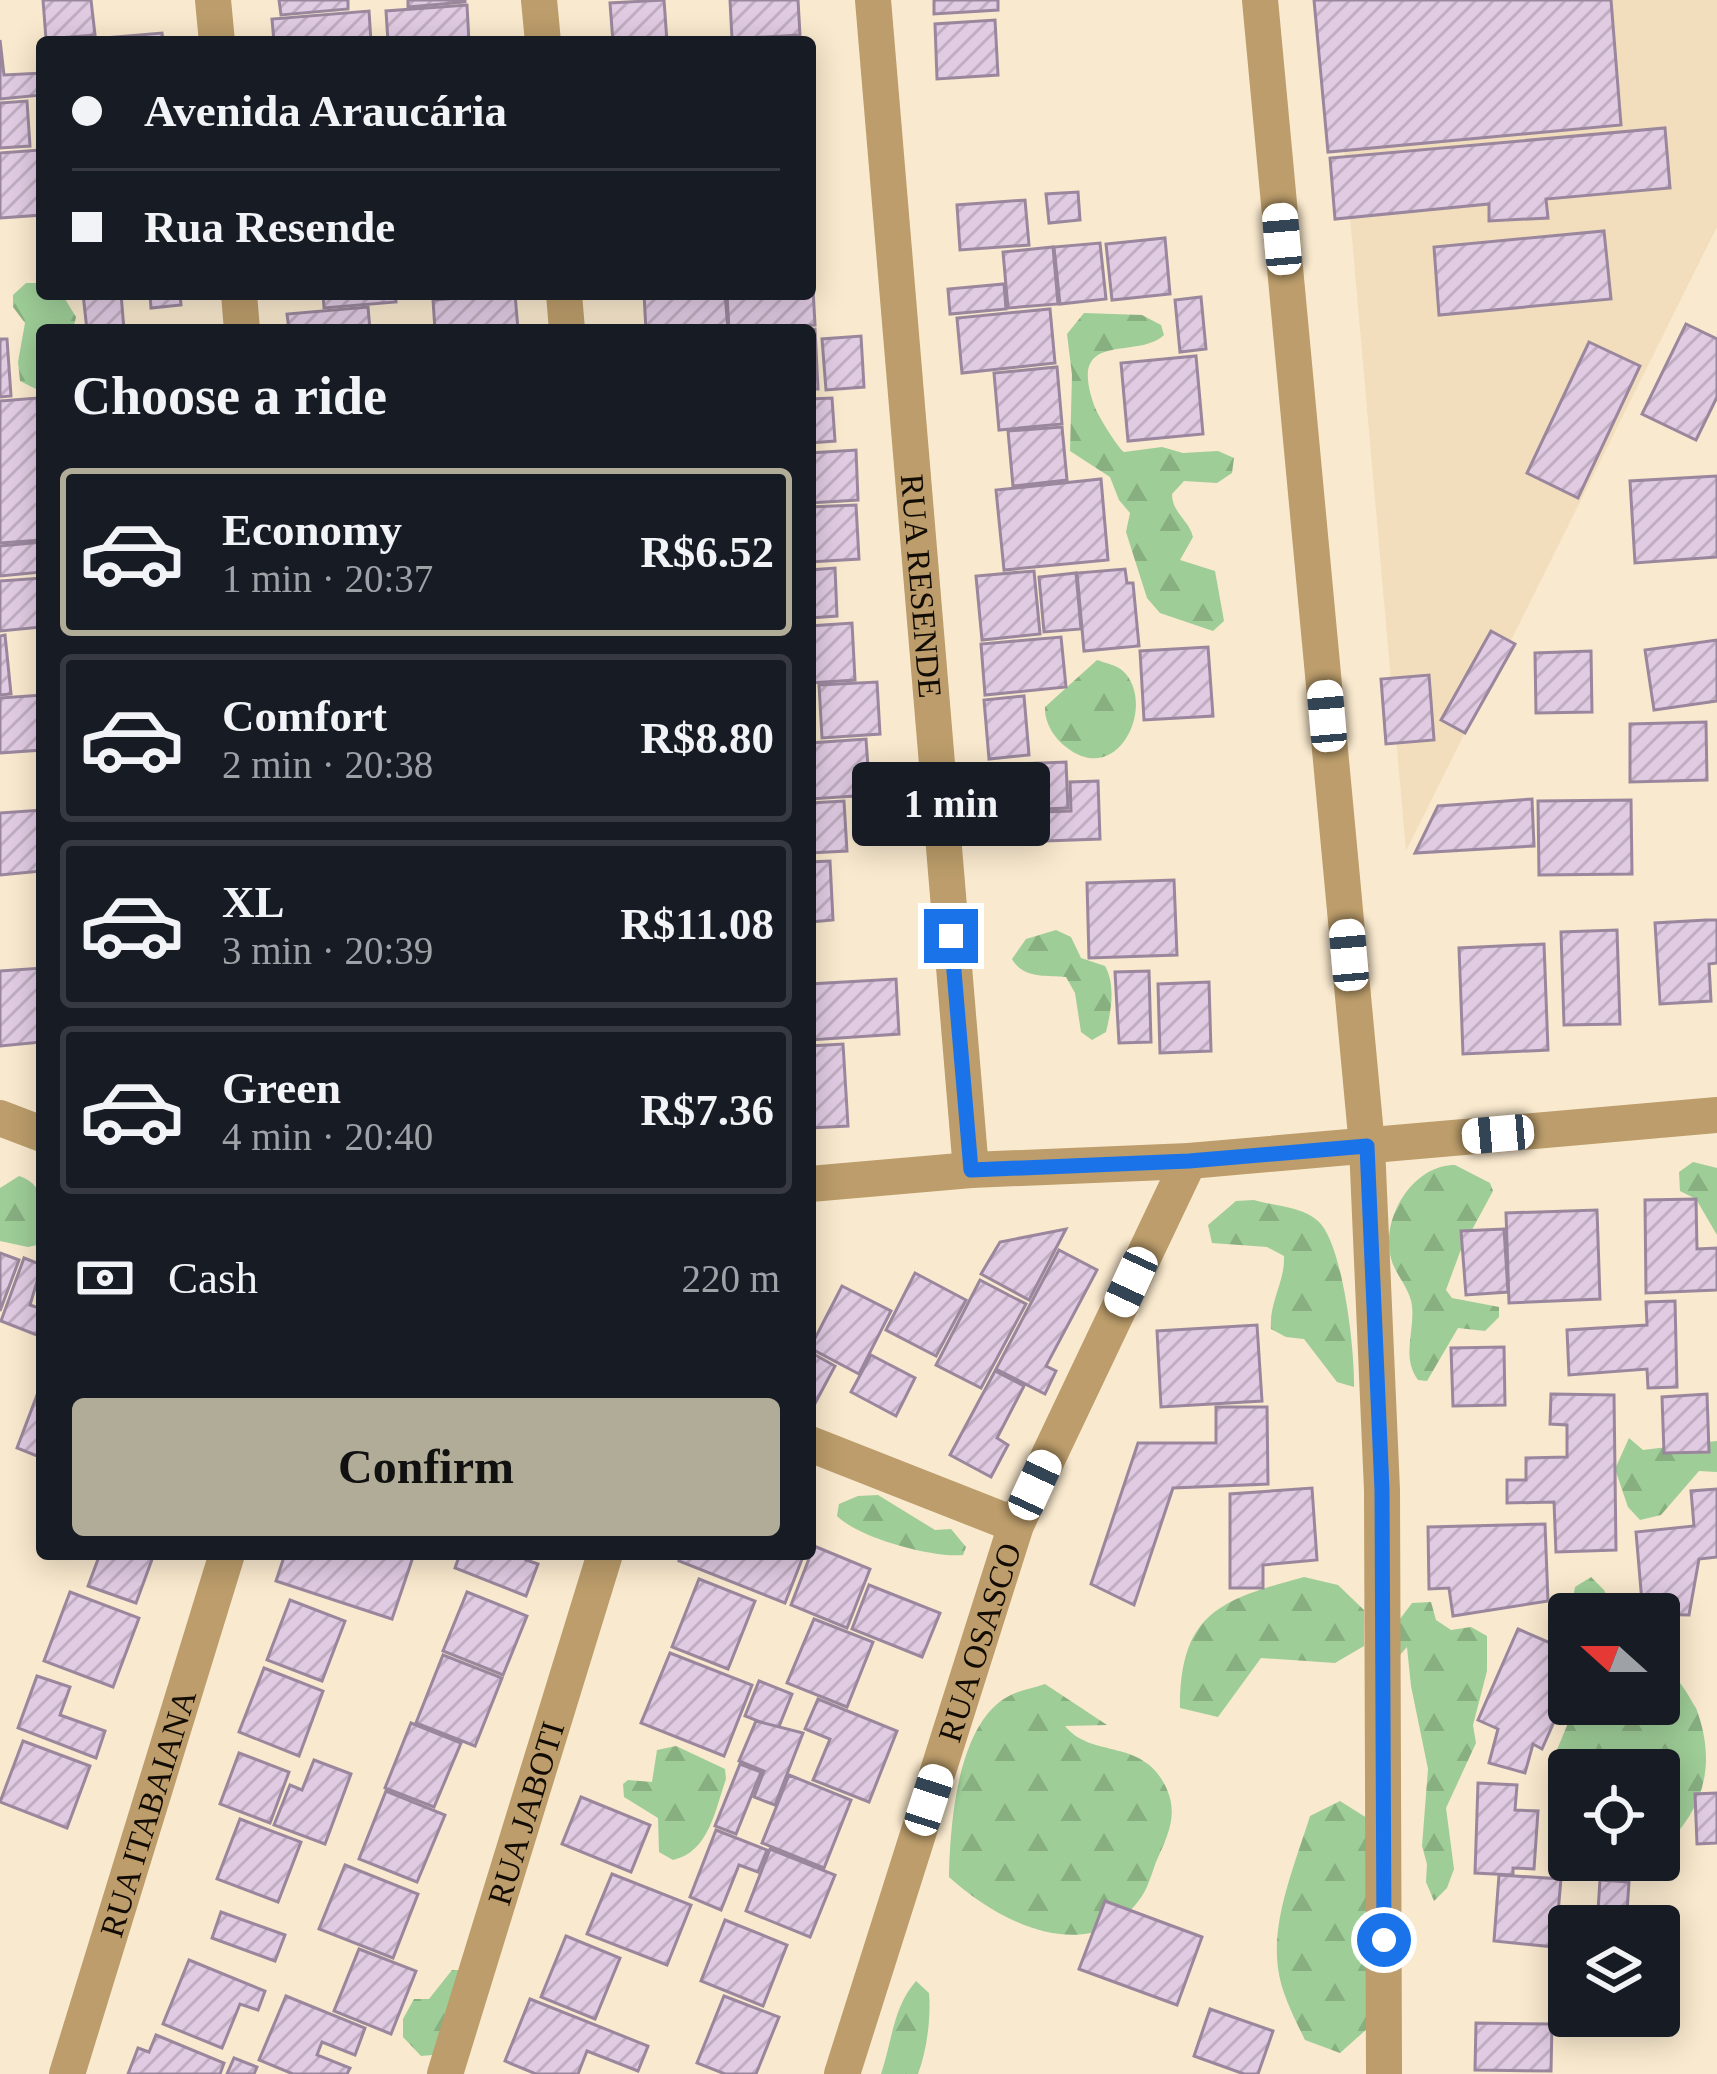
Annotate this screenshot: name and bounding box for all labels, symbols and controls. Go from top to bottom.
text: Avenida Araucária [144,86,507,136]
text: Rua Resende [144,202,395,252]
car [1261,202,1303,276]
text: Choose a ride [72,366,387,426]
street label: RUA RESENDE [894,473,948,699]
icon: car [78,498,186,606]
text: Economy [222,505,402,555]
text: R$6.52 [640,527,774,577]
text: 1 min · 20:37 [222,557,433,600]
car [1306,679,1348,753]
icon: car [78,684,186,792]
text: Comfort [222,691,387,741]
text: R$8.80 [640,713,774,763]
text: 2 min · 20:38 [222,743,433,786]
callout: 1 min [852,762,1050,846]
text: 1 min [904,782,998,825]
icon: car [78,870,186,978]
text: XL [222,877,285,927]
text: R$11.08 [620,899,774,949]
route end [924,909,978,963]
car [1328,918,1370,992]
text: 3 min · 20:39 [222,929,433,972]
icon: car [78,1056,186,1164]
text: Green [222,1063,341,1113]
text: R$7.36 [640,1085,774,1135]
car [1461,1113,1535,1155]
text: 4 min · 20:40 [222,1115,433,1158]
car [1099,1242,1163,1322]
icon: cash [72,1245,138,1311]
text: Cash [168,1253,258,1303]
text: 220 m [681,1257,780,1300]
button: Confirm [72,1398,780,1536]
car [1003,1445,1067,1525]
street label: RUA OSASCO [931,1539,1028,1746]
north arrow [1548,1593,1680,1725]
map controls [1548,1593,1680,2037]
street label: RUA ITABAIANA [93,1685,203,1941]
street label: RUA JABOTI [481,1717,571,1909]
button: locate [1548,1749,1680,1881]
car [901,1760,957,1840]
button: layers [1548,1905,1680,2037]
route start [1357,1913,1411,1967]

